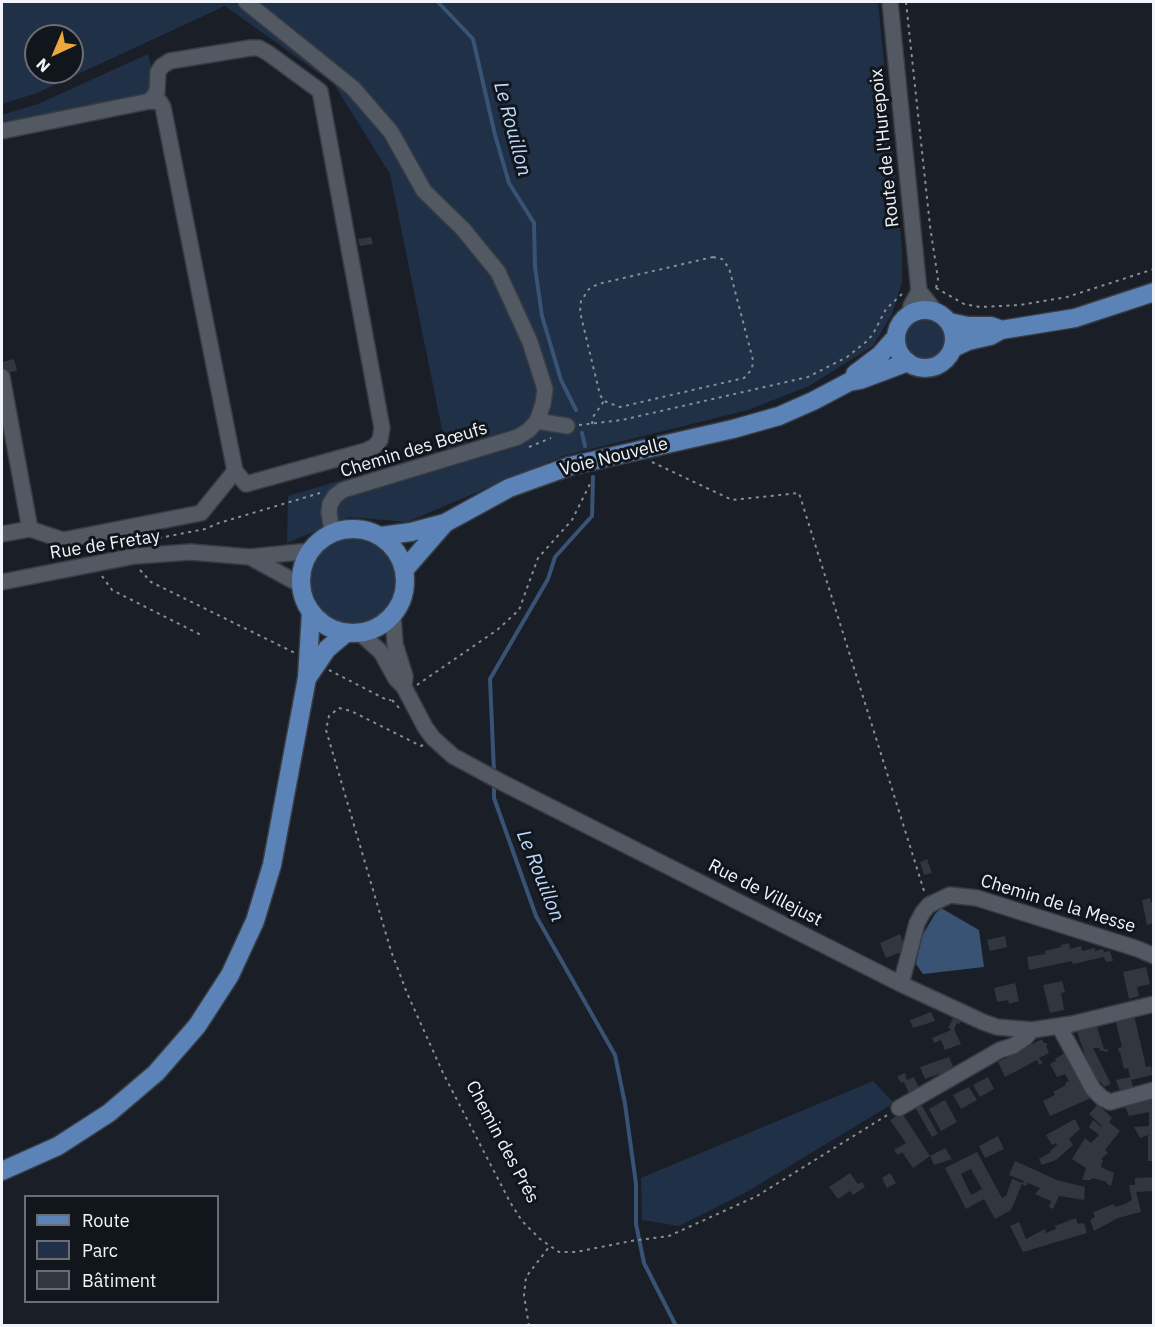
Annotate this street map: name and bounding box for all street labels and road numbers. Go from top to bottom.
street label: Route de l'Hurepoix [866,68,904,228]
street label: Chemin des Bœufs [338,417,490,483]
street label: Voie Nouvelle [558,433,670,481]
street label: Rue de Fretay [48,526,162,564]
street label: Rue de Villejust [704,855,826,931]
street label: Chemin de la Messe [978,870,1138,938]
street label: Chemin des Prés [461,1077,543,1207]

